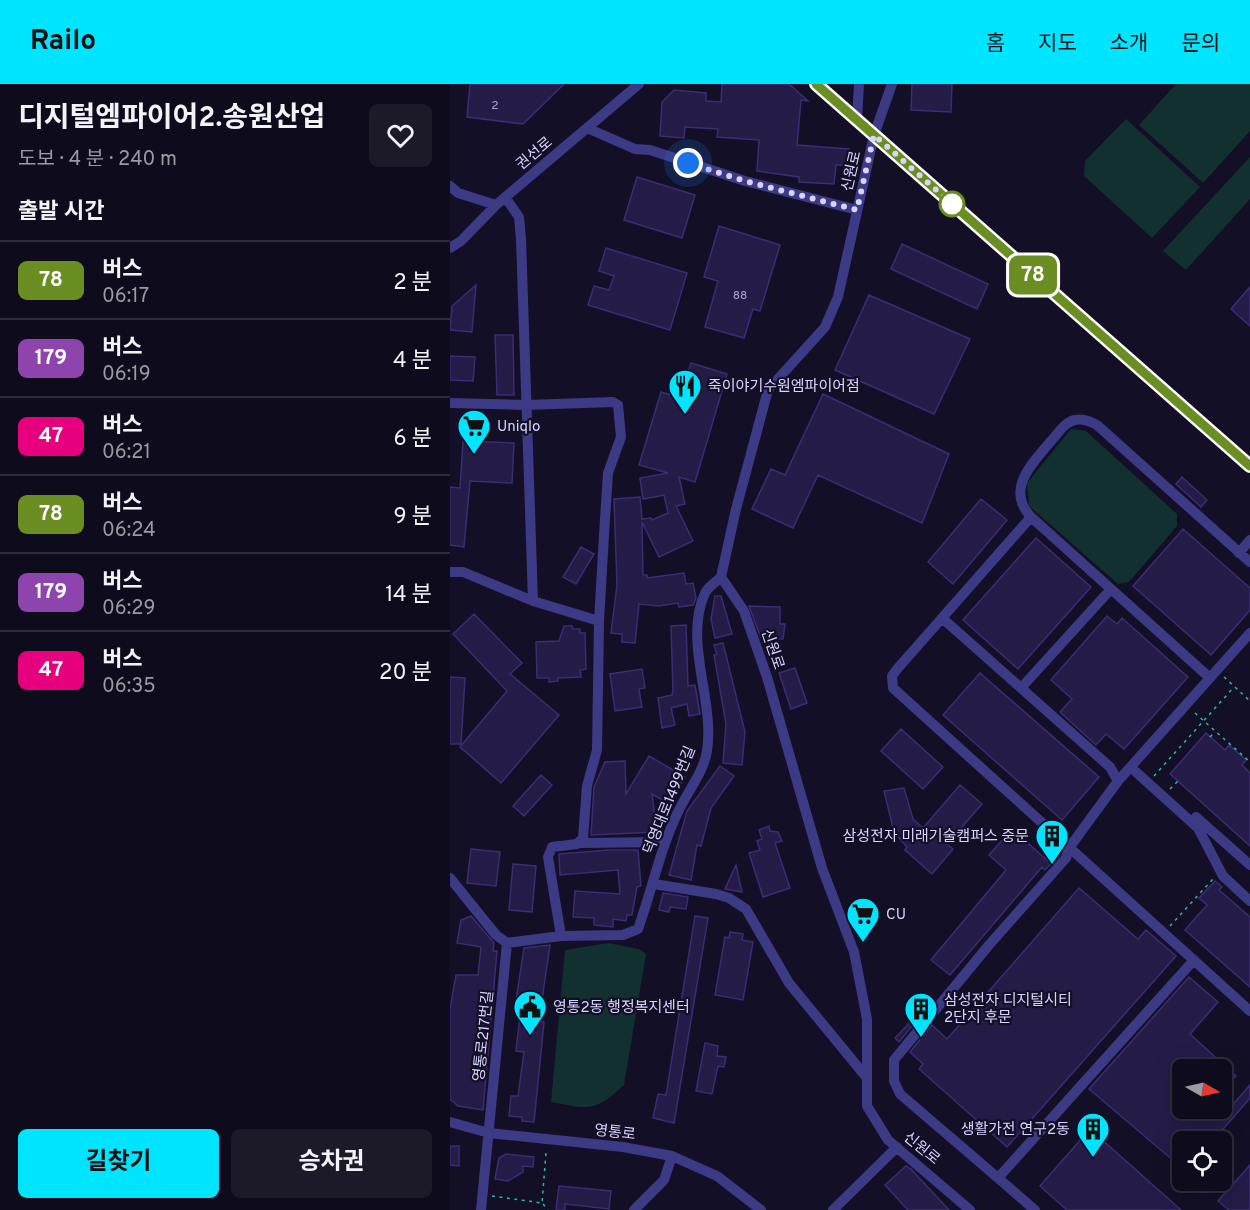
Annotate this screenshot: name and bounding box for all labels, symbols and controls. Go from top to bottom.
text: Railo [30,24,96,60]
text: 홈 [986,31,1005,58]
text: 지도 [1038,31,1077,58]
text: 소개 [1110,31,1148,58]
text: 문의 [1181,31,1220,58]
house number: 2 [491,98,499,114]
text: 디지털엠파이어2.송원산업 [18,101,325,137]
button: heart [369,104,432,167]
street label: 권선로 [513,134,557,175]
text: 도보 · 4 분 · 240 m [18,147,177,173]
your location [673,148,703,178]
street label: 신원로 [839,149,866,194]
unlabelled marker [939,191,965,217]
text: 출발 시간 [18,199,104,226]
line badge: 78 [1006,256,1060,294]
text: 버스 [102,257,142,284]
text: 78 [1021,262,1045,289]
text: 78 [39,267,63,294]
text: 2 분 [393,270,432,297]
text: 06:17 [102,284,149,310]
house number: 88 [733,288,747,304]
text: 버스 [102,335,142,362]
text: 179 [35,345,67,372]
text: 4 분 [393,348,432,375]
text: 06:19 [102,362,151,388]
restaurant icon: 죽이야기수원엠파이어점 [667,368,703,415]
place label: 죽이야기수원엠파이어점 [708,378,860,397]
supermarket icon: Uniqlo [456,408,492,455]
text: 버스 [102,413,142,440]
place label: Uniqlo [497,418,540,437]
text: 47 [39,423,63,450]
text: 6 분 [393,426,432,453]
text: 06:21 [102,440,151,466]
text: 버스 [102,491,142,518]
text: 78 [39,501,63,528]
text: 9 분 [393,504,432,531]
text: 06:24 [102,518,156,544]
text: 버스 [102,569,142,596]
text: 179 [35,579,67,606]
text: 14 분 [385,582,432,609]
text: 06:29 [102,596,155,622]
street label: 신원로 [756,627,787,672]
text: 버스 [102,647,142,674]
text: 47 [39,657,63,684]
text: 20 분 [379,660,432,687]
text: 06:35 [102,674,156,700]
street label: 덕영대로1499번길 [640,744,701,857]
building icon: 삼성전자 미래기술캠퍼스 중문 [1034,818,1070,865]
place label: 삼성전자 미래기술캠퍼스 중문 [843,828,1029,847]
supermarket icon: CU [845,896,881,943]
place label: CU [886,906,906,925]
public building icon: 영통2동 행정복지센터 [512,989,548,1036]
street label: 영통로217번길 [470,990,499,1083]
building icon: 삼성전자 디지털시티 2단지 후문 [903,991,939,1038]
place label: 삼성전자 디지털시티 2단지 후문 [944,992,1072,1028]
place label: 영통2동 행정복지센터 [553,999,690,1018]
north arrow [1172,1059,1232,1119]
map controls [1172,1059,1232,1191]
building icon: 생활가전 연구2동 [1075,1111,1111,1158]
place label: 생활가전 연구2동 [961,1121,1070,1140]
street label: 영통로 [593,1122,637,1145]
button: 길찾기 [18,1129,219,1198]
button: 승차권 [231,1129,432,1198]
street label: 신원로 [899,1129,943,1170]
button: locate [1172,1131,1232,1191]

